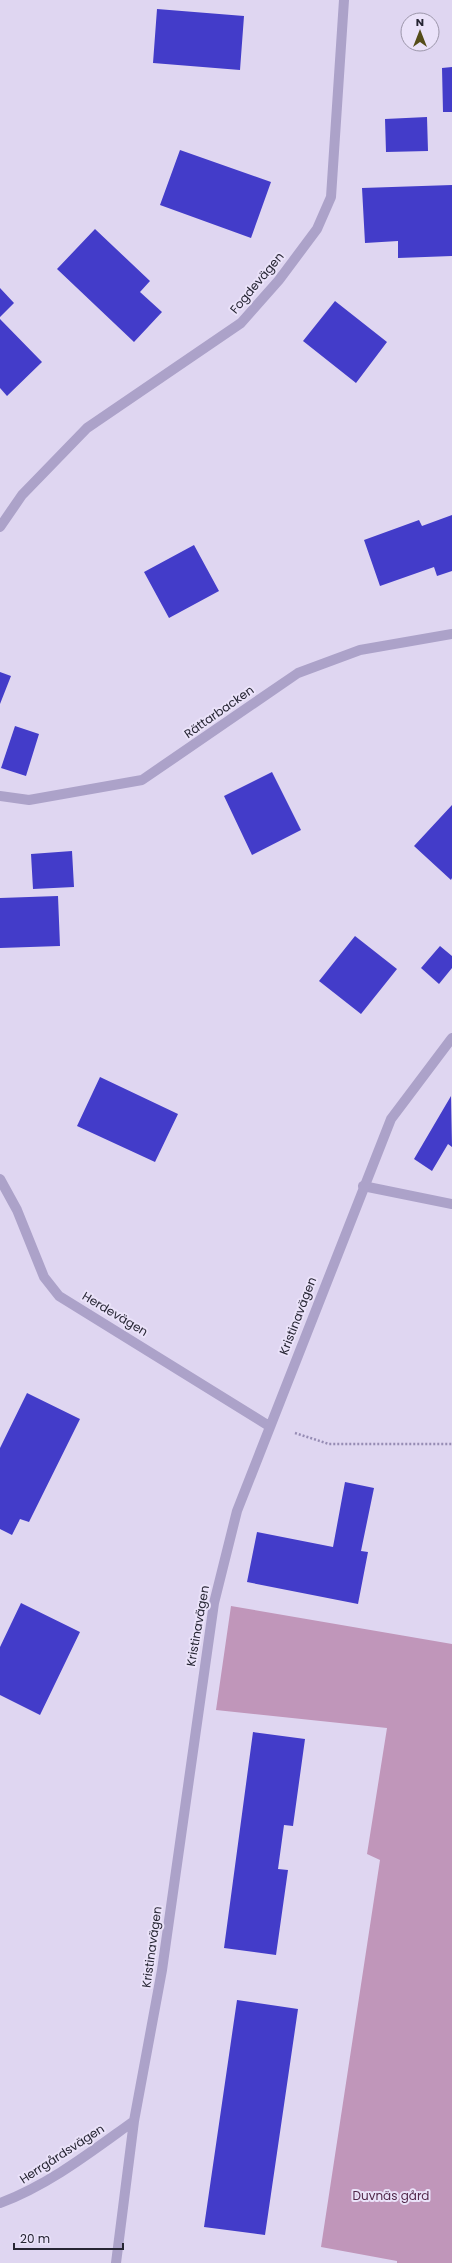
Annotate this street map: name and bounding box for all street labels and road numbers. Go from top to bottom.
street label: Fogdevägen [226,248,287,317]
street label: Rättarbacken [180,681,257,742]
street label: Kristinavägen [275,1274,320,1357]
street label: Herdevägen [79,1287,151,1340]
street label: Kristinavägen [182,1584,213,1668]
street label: Kristinavägen [137,1905,166,1989]
street label: Herrgårdsvägen [16,2120,107,2187]

